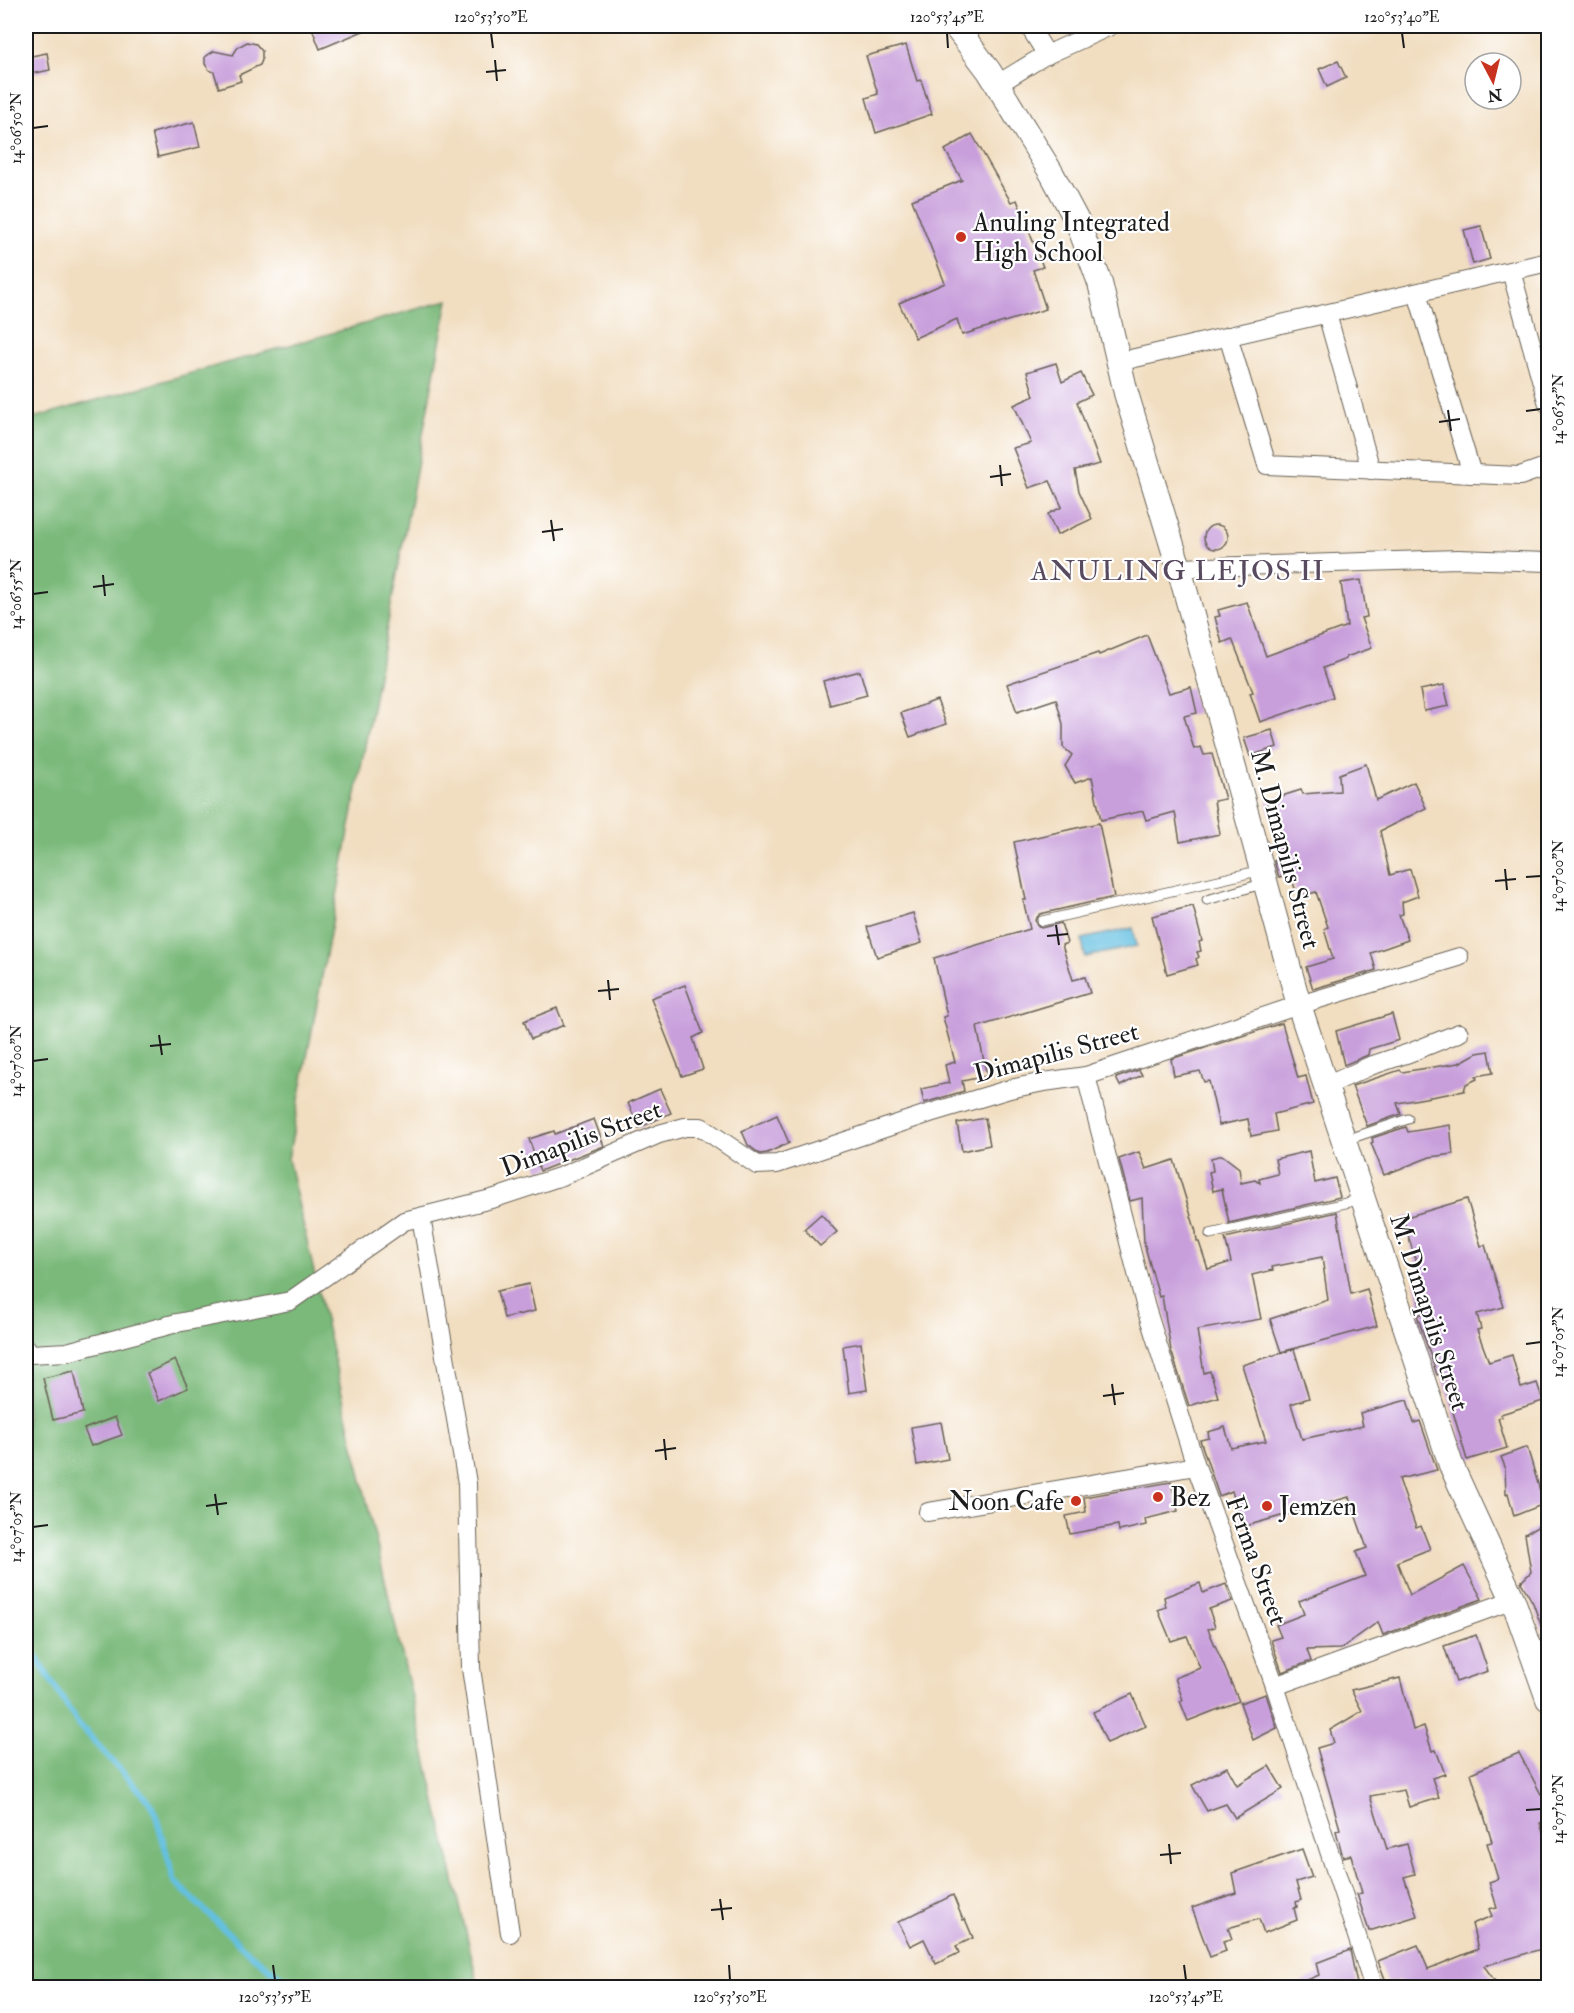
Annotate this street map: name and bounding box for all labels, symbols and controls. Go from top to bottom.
text: 120°53'50"E [454,8,528,27]
text: 120°53'45"E [910,8,984,27]
text: 120°53'40"E [1364,8,1440,27]
north arrow [1463,51,1523,111]
text: N [1486,84,1504,106]
text: 14°06'50"N [7,91,26,164]
place label: Anuling Integrated High School [972,207,1170,269]
marker: Anuling Integrated High School [954,230,968,244]
text: 14°06'55"N [1549,373,1568,445]
district label: ANULING LEJOS II [1030,554,1325,589]
text: 14°06'55"N [7,558,26,630]
street label: M. Dimapilis Street [1242,746,1327,953]
text: 14°07'00"N [1549,839,1568,912]
street label: Dimapilis Street [970,1016,1143,1091]
text: 14°07'00"N [7,1024,26,1097]
street label: Dimapilis Street [496,1094,667,1185]
street label: M. Dimapilis Street [1381,1210,1476,1415]
text: 14°07'05"N [1549,1306,1568,1378]
place label: Bez [1170,1482,1211,1514]
place label: Noon Cafe [949,1486,1064,1518]
marker: Bez [1151,1490,1165,1504]
text: 14°07'05"N [7,1491,26,1563]
street label: Ferma Street [1218,1491,1294,1629]
place label: Jemzen [1278,1491,1357,1523]
marker: Noon Cafe [1069,1494,1083,1508]
marker: Jemzen [1260,1499,1274,1513]
text: 14°07'10"N [1549,1773,1568,1844]
text: 120°53'55"E [239,1988,312,2007]
text: 120°53'50"E [693,1988,767,2007]
text: 120°53'45"E [1149,1988,1223,2007]

